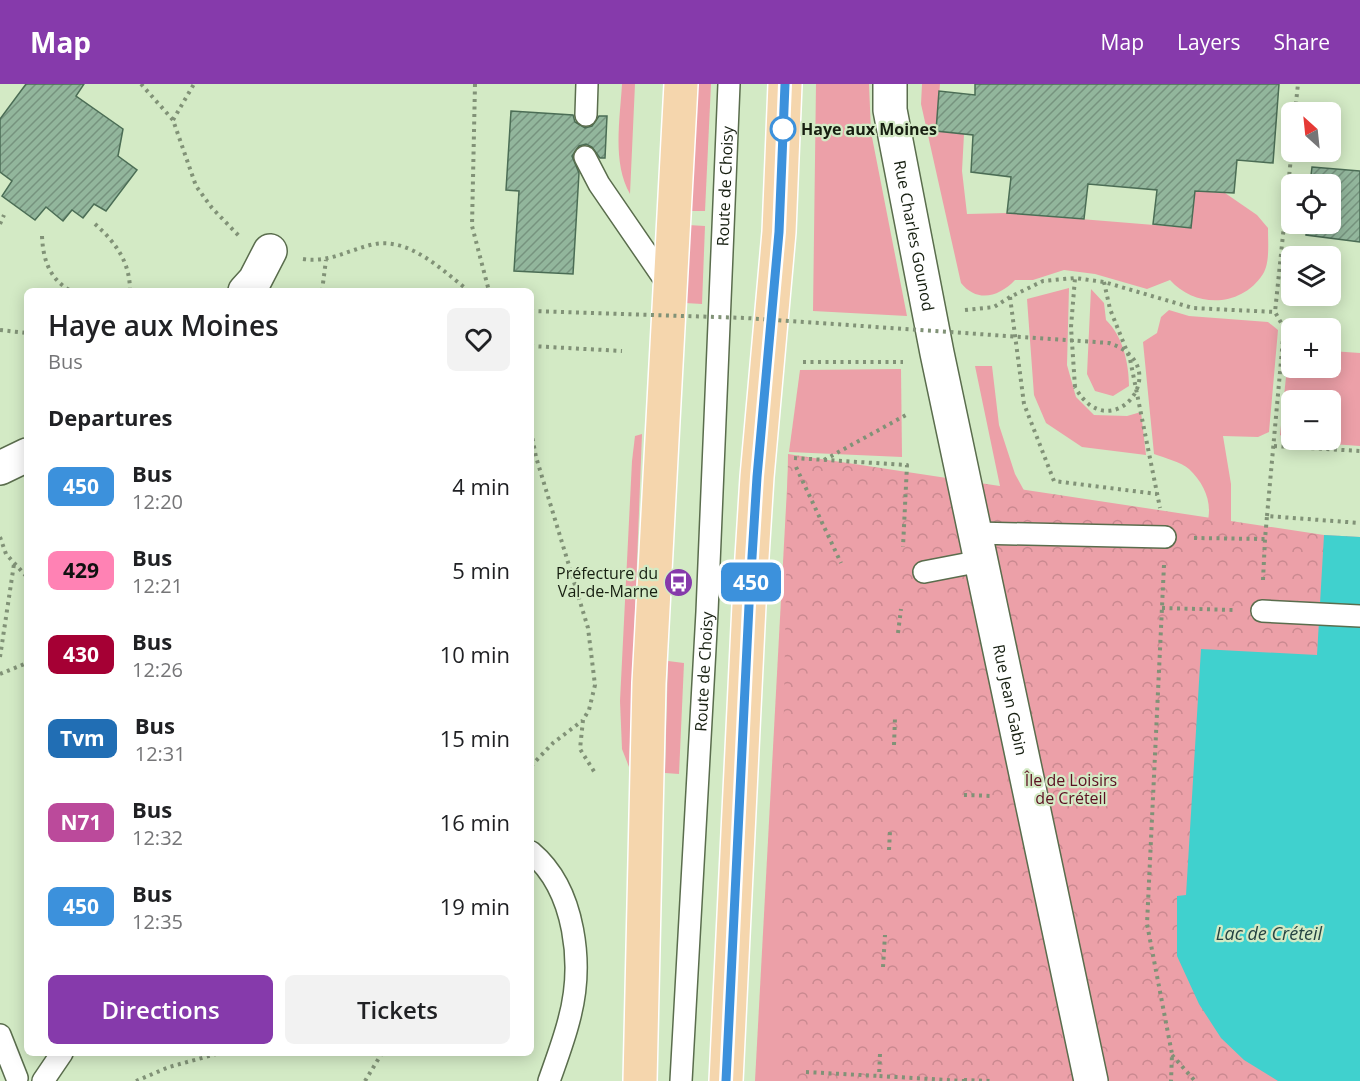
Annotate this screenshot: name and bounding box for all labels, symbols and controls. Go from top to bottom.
text: Map [30,23,91,61]
text: Map [1101,28,1144,56]
text: Layers [1177,28,1241,56]
text: Share [1274,28,1330,56]
north arrow [1281,102,1341,162]
map controls [1281,102,1341,450]
marker: Haye aux Moines [770,116,796,142]
place label: Haye aux Moines [801,118,937,140]
street label: Route de Choisy [711,125,738,247]
street label: Rue Charles Gounod [889,158,940,313]
button: locate [1281,174,1341,234]
button: layers [1281,246,1341,306]
text: Haye aux Moines [48,306,279,344]
button: heart [447,308,510,371]
button: + [1281,318,1341,378]
text: Bus [48,348,83,375]
button: − [1281,390,1341,450]
text: Departures [48,402,172,432]
text: Bus [132,458,172,488]
text: 4 min [452,471,510,501]
text: 450 [63,472,99,500]
text: 12:20 [132,488,183,515]
text: Bus [132,542,172,572]
text: 5 min [452,555,510,585]
text: 429 [63,556,99,584]
place label: Préfecture du Val-de-Marne [556,562,658,602]
line badge: 450 [716,562,786,602]
bus stop icon: Préfecture du Val-de-Marne [663,566,695,598]
text: 450 [733,568,769,596]
text: 12:21 [132,572,183,599]
street label: Route de Choisy [689,610,718,732]
text: Bus [132,626,172,656]
text: 10 min [440,639,510,669]
text: 430 [63,640,99,668]
street label: Rue Jean Gabin [988,642,1033,757]
text: 12:26 [132,656,183,683]
text: Bus [135,710,175,740]
text: 15 min [440,723,510,753]
text: Tvm [60,724,105,752]
text: 12:31 [135,740,186,767]
park label: Île de Loisirs de Créteil [1024,769,1117,809]
text: Bus [132,794,172,824]
text: 16 min [440,807,510,837]
text: N71 [60,808,102,836]
text: 12:32 [132,824,183,851]
text: Bus [132,878,172,908]
text: 19 min [440,891,510,921]
text: 450 [63,892,99,920]
text: 12:35 [132,908,183,935]
water label: Lac de Créteil [1216,921,1323,945]
button: Directions [48,975,273,1044]
button: Tickets [285,975,510,1044]

